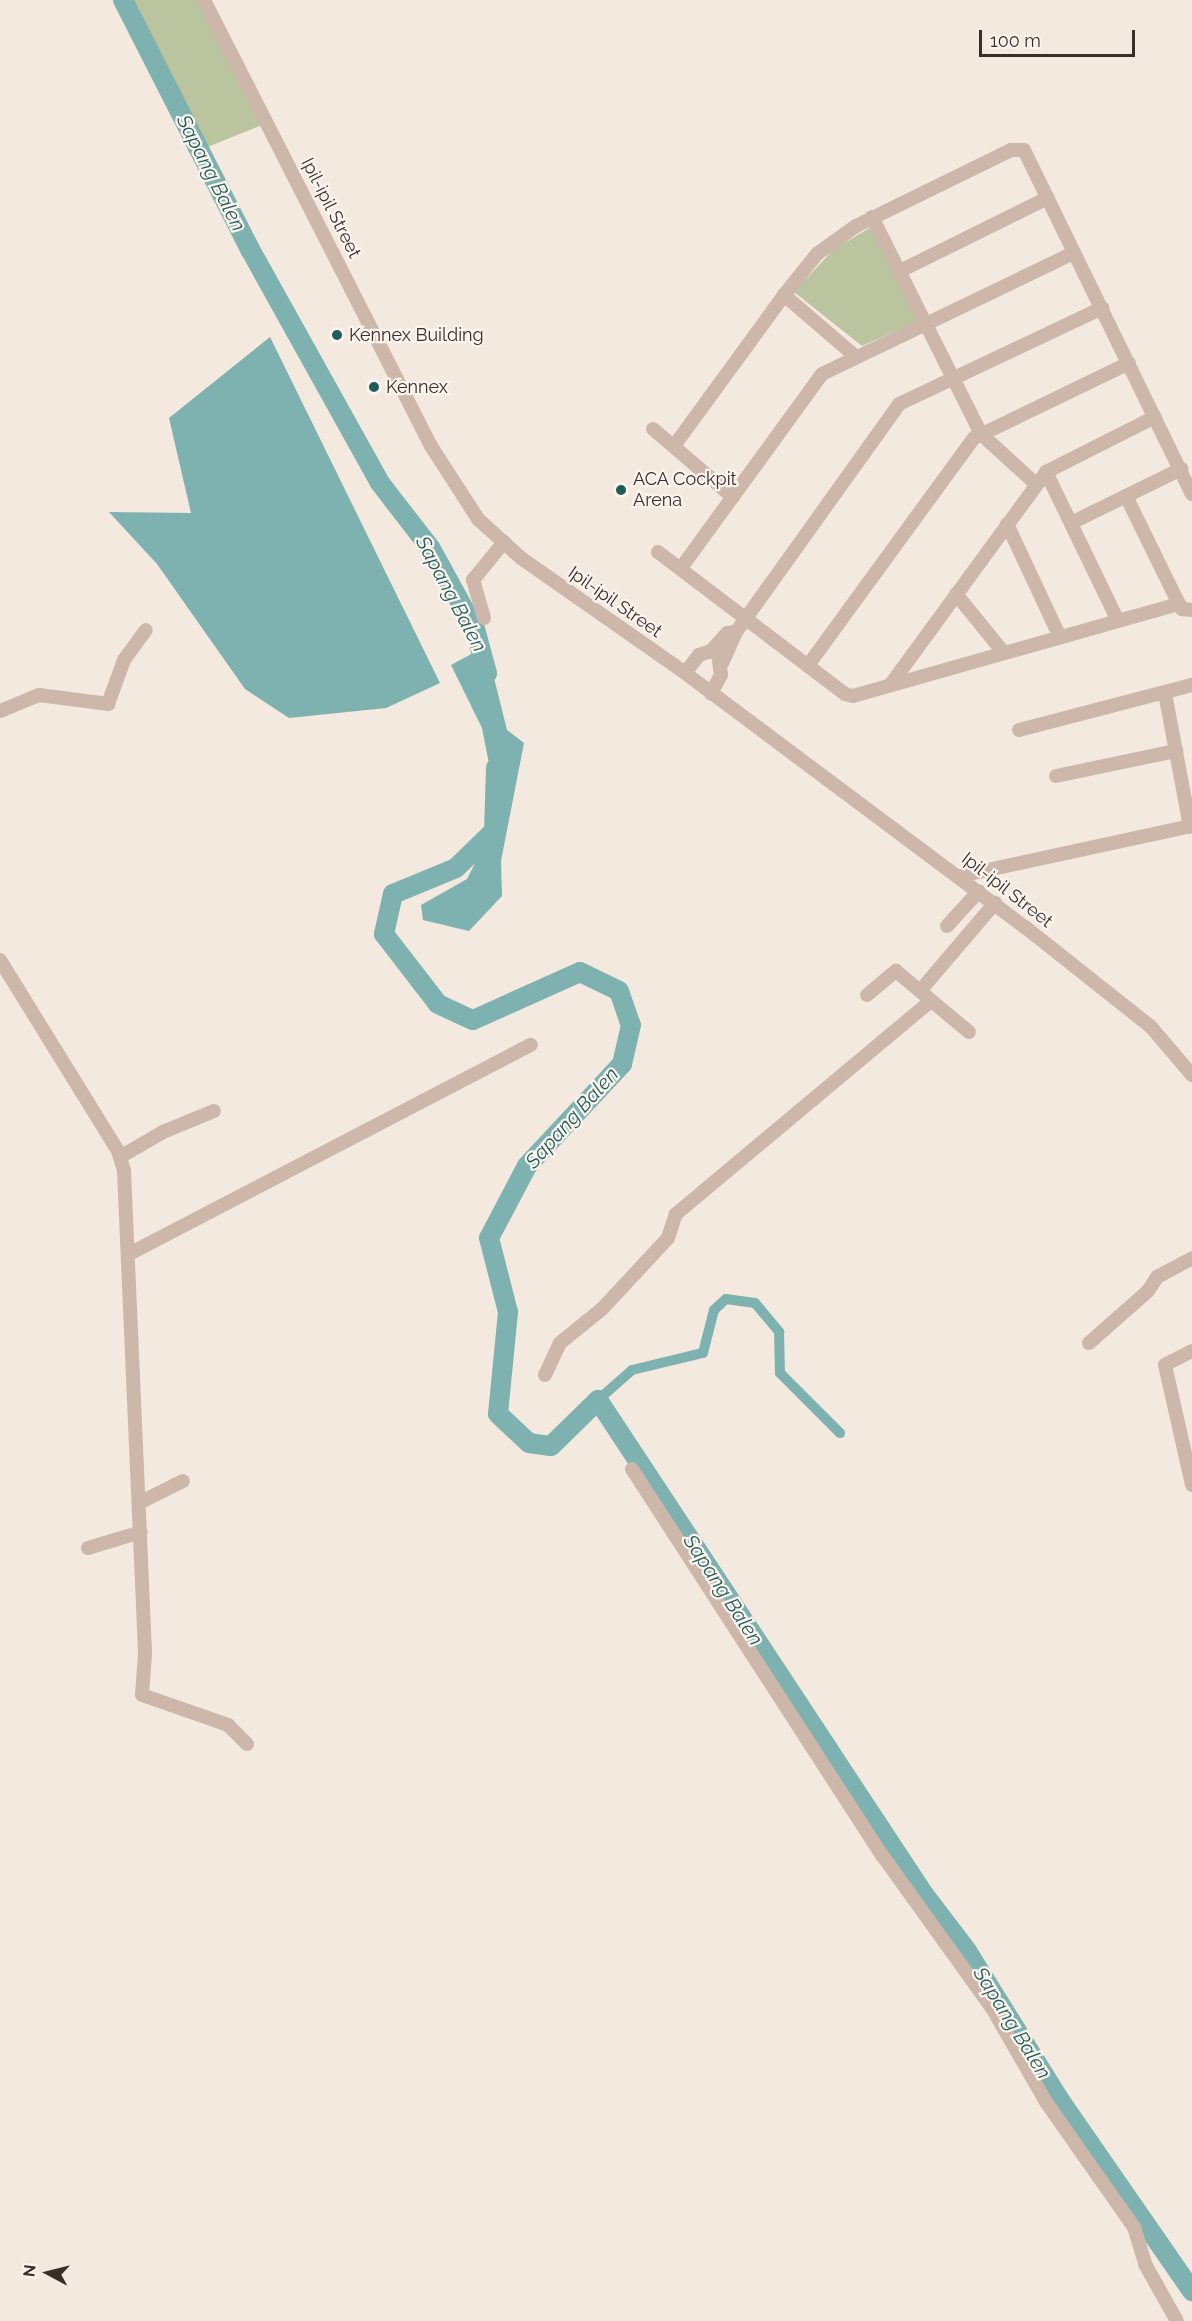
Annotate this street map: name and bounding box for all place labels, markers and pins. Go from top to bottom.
place label: Kennex Building [349,324,484,346]
marker: Kennex Building [330,328,344,342]
place label: Kennex [386,376,448,398]
marker: Kennex [367,380,381,394]
place label: ACA Cockpit Arena [633,469,737,512]
marker: ACA Cockpit Arena [614,483,628,497]

